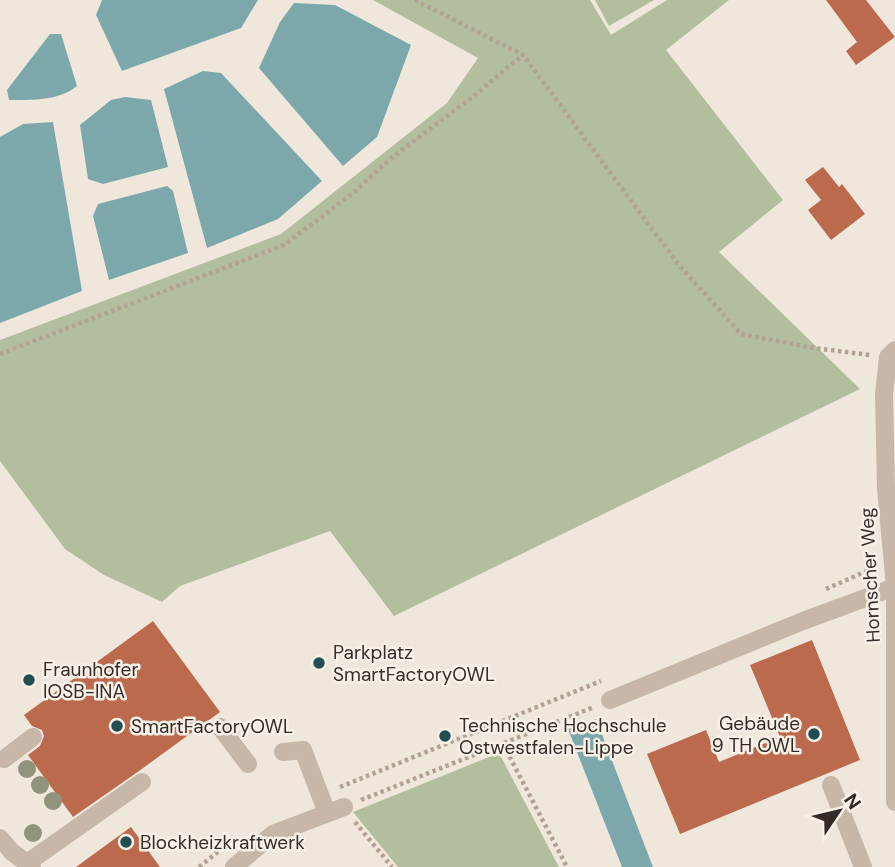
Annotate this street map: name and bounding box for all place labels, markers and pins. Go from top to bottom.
place label: Parkplatz SmartFactoryOWL [333,640,495,687]
marker: Parkplatz SmartFactoryOWL [311,655,327,671]
place label: Fraunhofer IOSB-INA [43,657,138,704]
marker: Fraunhofer IOSB-INA [21,672,37,688]
place label: Gebäude 9 TH OWL [712,711,800,758]
place label: Technische Hochschule Ostwestfalen-Lippe [459,713,666,760]
place label: SmartFactoryOWL [131,714,293,739]
marker: SmartFactoryOWL [109,718,125,734]
marker: Gebäude 9 TH OWL [806,726,822,742]
marker: Technische Hochschule Ostwestfalen-Lippe [437,728,453,744]
place label: Blockheizkraftwerk [140,830,305,855]
marker: Blockheizkraftwerk [118,834,134,850]

